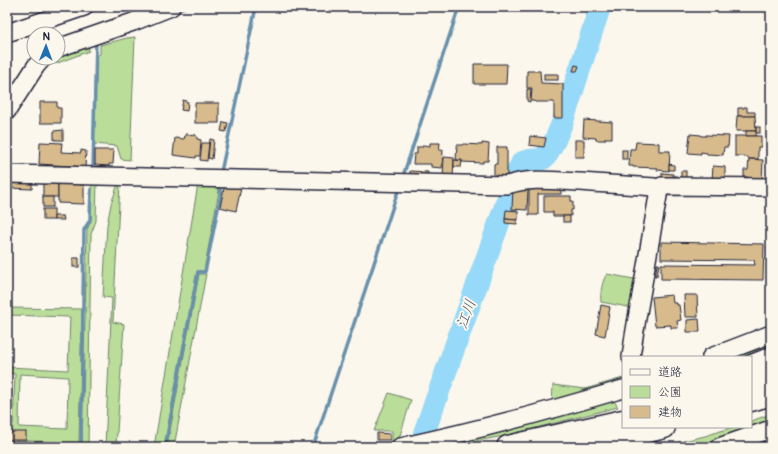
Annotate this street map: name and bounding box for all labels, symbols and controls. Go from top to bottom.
north arrow [26,26,66,66]
text: N [42,30,51,43]
water label: 江川 [452,297,481,332]
legend [622,356,752,428]
text: 道路 [658,365,682,380]
text: 公園 [658,385,682,400]
text: 建物 [658,405,682,420]

